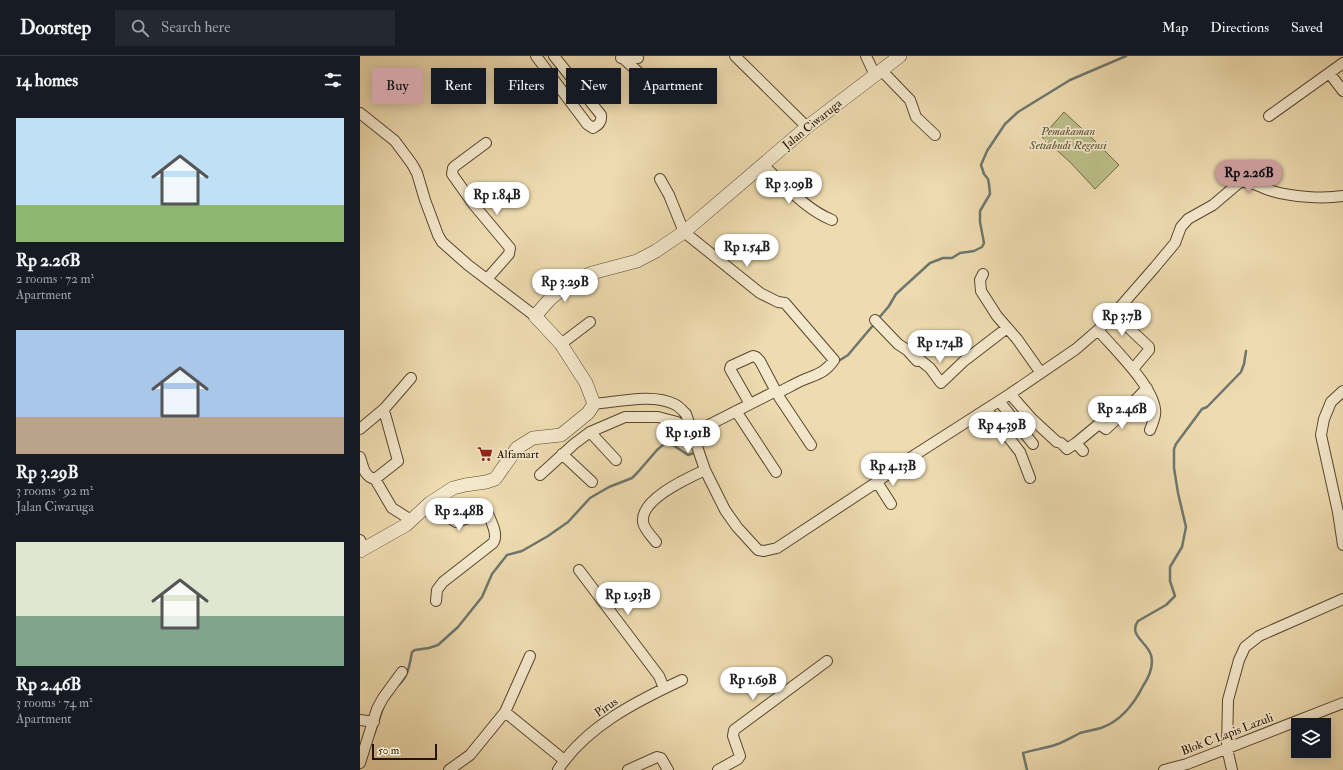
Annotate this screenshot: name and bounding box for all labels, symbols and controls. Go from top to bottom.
search box [115,10,395,46]
text: Doorstep [20,16,91,40]
icon: search [129,17,151,39]
text: Search here [161,18,230,37]
text: Map [1162,19,1188,36]
text: Directions [1210,19,1269,36]
text: Saved [1291,19,1323,36]
chip: Buy [372,68,423,104]
chip: Rent [431,68,486,104]
chip: Filters [494,68,558,104]
chip: New [566,68,621,104]
chip: Apartment [629,68,717,104]
icon: filters [322,69,344,91]
text: 14 homes [16,70,78,91]
street label: Jalan Ciwaruga [779,95,846,153]
park label: Pemakaman Setiabudi Regensi [1028,124,1107,153]
icon: home [144,144,216,216]
pin: Rp 2.26B [1208,160,1290,194]
text: Rp 2.26B [1224,165,1274,181]
pin: Rp 3.09B [748,171,830,205]
text: Rp 3.09B [765,176,813,192]
pin: Rp 1.84B [456,182,538,216]
text: Rp 1.84B [473,187,521,203]
pin: Rp 1.54B [706,234,788,268]
text: Rp 1.54B [724,239,770,255]
text: Rp 2.26B [16,250,81,271]
pin: Rp 3.29B [524,269,606,303]
text: 2 rooms · 72 m² [16,271,94,287]
text: Rp 3.29B [541,274,589,290]
text: Apartment [16,287,72,303]
pin: Rp 3.7B [1085,303,1159,337]
text: Rp 3.7B [1102,308,1142,324]
pin: Rp 1.74B [899,330,981,364]
text: Rp 1.74B [917,335,963,351]
icon: home [144,356,216,428]
pin: Rp 2.46B [1081,396,1163,430]
text: Rp 2.46B [1097,401,1147,417]
pin: Rp 4.39B [961,412,1043,446]
text: Rp 4.39B [978,417,1026,433]
pin: Rp 1.91B [647,420,729,454]
text: Rp 1.91B [665,425,711,441]
supermarket icon: Alfamart [476,445,494,463]
place label: Alfamart [496,447,539,462]
pin: Rp 4.13B [852,453,934,487]
text: Rp 4.13B [870,458,916,474]
text: Rp 3.29B [16,462,79,483]
text: 3 rooms · 92 m² [16,483,93,499]
pin: Rp 2.48B [418,498,500,532]
text: Jalan Ciwaruga [16,499,94,515]
text: Rp 2.48B [434,503,484,519]
icon: home [144,568,216,640]
pin: Rp 1.93B [587,582,669,616]
text: Rp 1.93B [605,587,651,603]
pin: Rp 1.69B [712,667,794,701]
text: Rp 1.69B [729,672,777,688]
text: Rp 2.46B [16,674,81,695]
street label: Pirus [592,694,621,721]
text: 3 rooms · 74 m² [16,695,93,711]
street label: Blok C Lapis Lazuli [1179,710,1275,759]
text: Apartment [16,711,72,727]
map controls [1291,718,1331,758]
button: layers [1291,718,1331,758]
scale bar [372,742,437,761]
text: 50 m [378,744,399,757]

